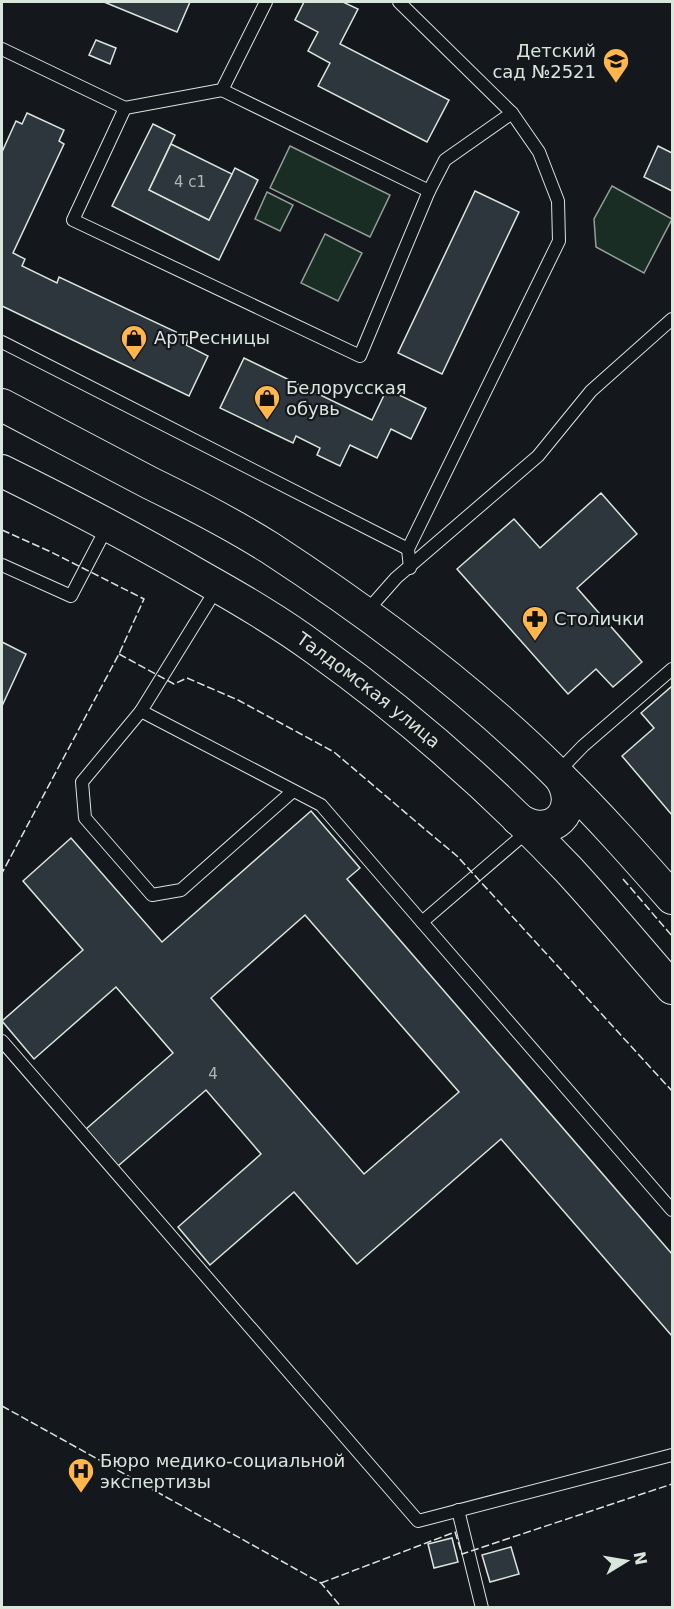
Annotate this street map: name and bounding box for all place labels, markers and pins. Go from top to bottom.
place label: Детский сад №2521 [492,40,596,82]
school or university icon: Детский сад №2521 [601,46,631,84]
shop icon: АртРесницы [119,323,149,361]
place label: АртРесницы [154,327,270,348]
place label: Белорусская обувь [286,377,407,419]
shop icon: Белорусская обувь [252,383,282,421]
pharmacy icon: Столички [520,604,550,642]
place label: Столички [554,608,644,629]
place label: Бюро медико-социальной экспертизы [100,1450,345,1492]
hospital icon: Бюро медико-социальной экспертизы [66,1456,96,1494]

